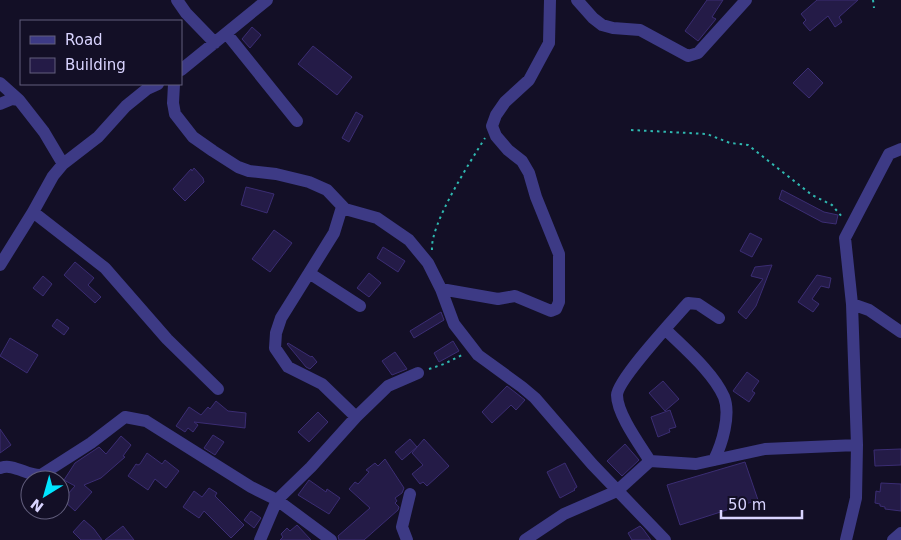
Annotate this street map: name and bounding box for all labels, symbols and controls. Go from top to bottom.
legend [20,20,182,85]
text: Road [65,31,103,49]
text: Building [65,56,126,74]
north arrow [20,470,70,520]
scale bar [721,488,802,520]
text: N [28,495,47,515]
text: 50 m [728,496,766,514]

